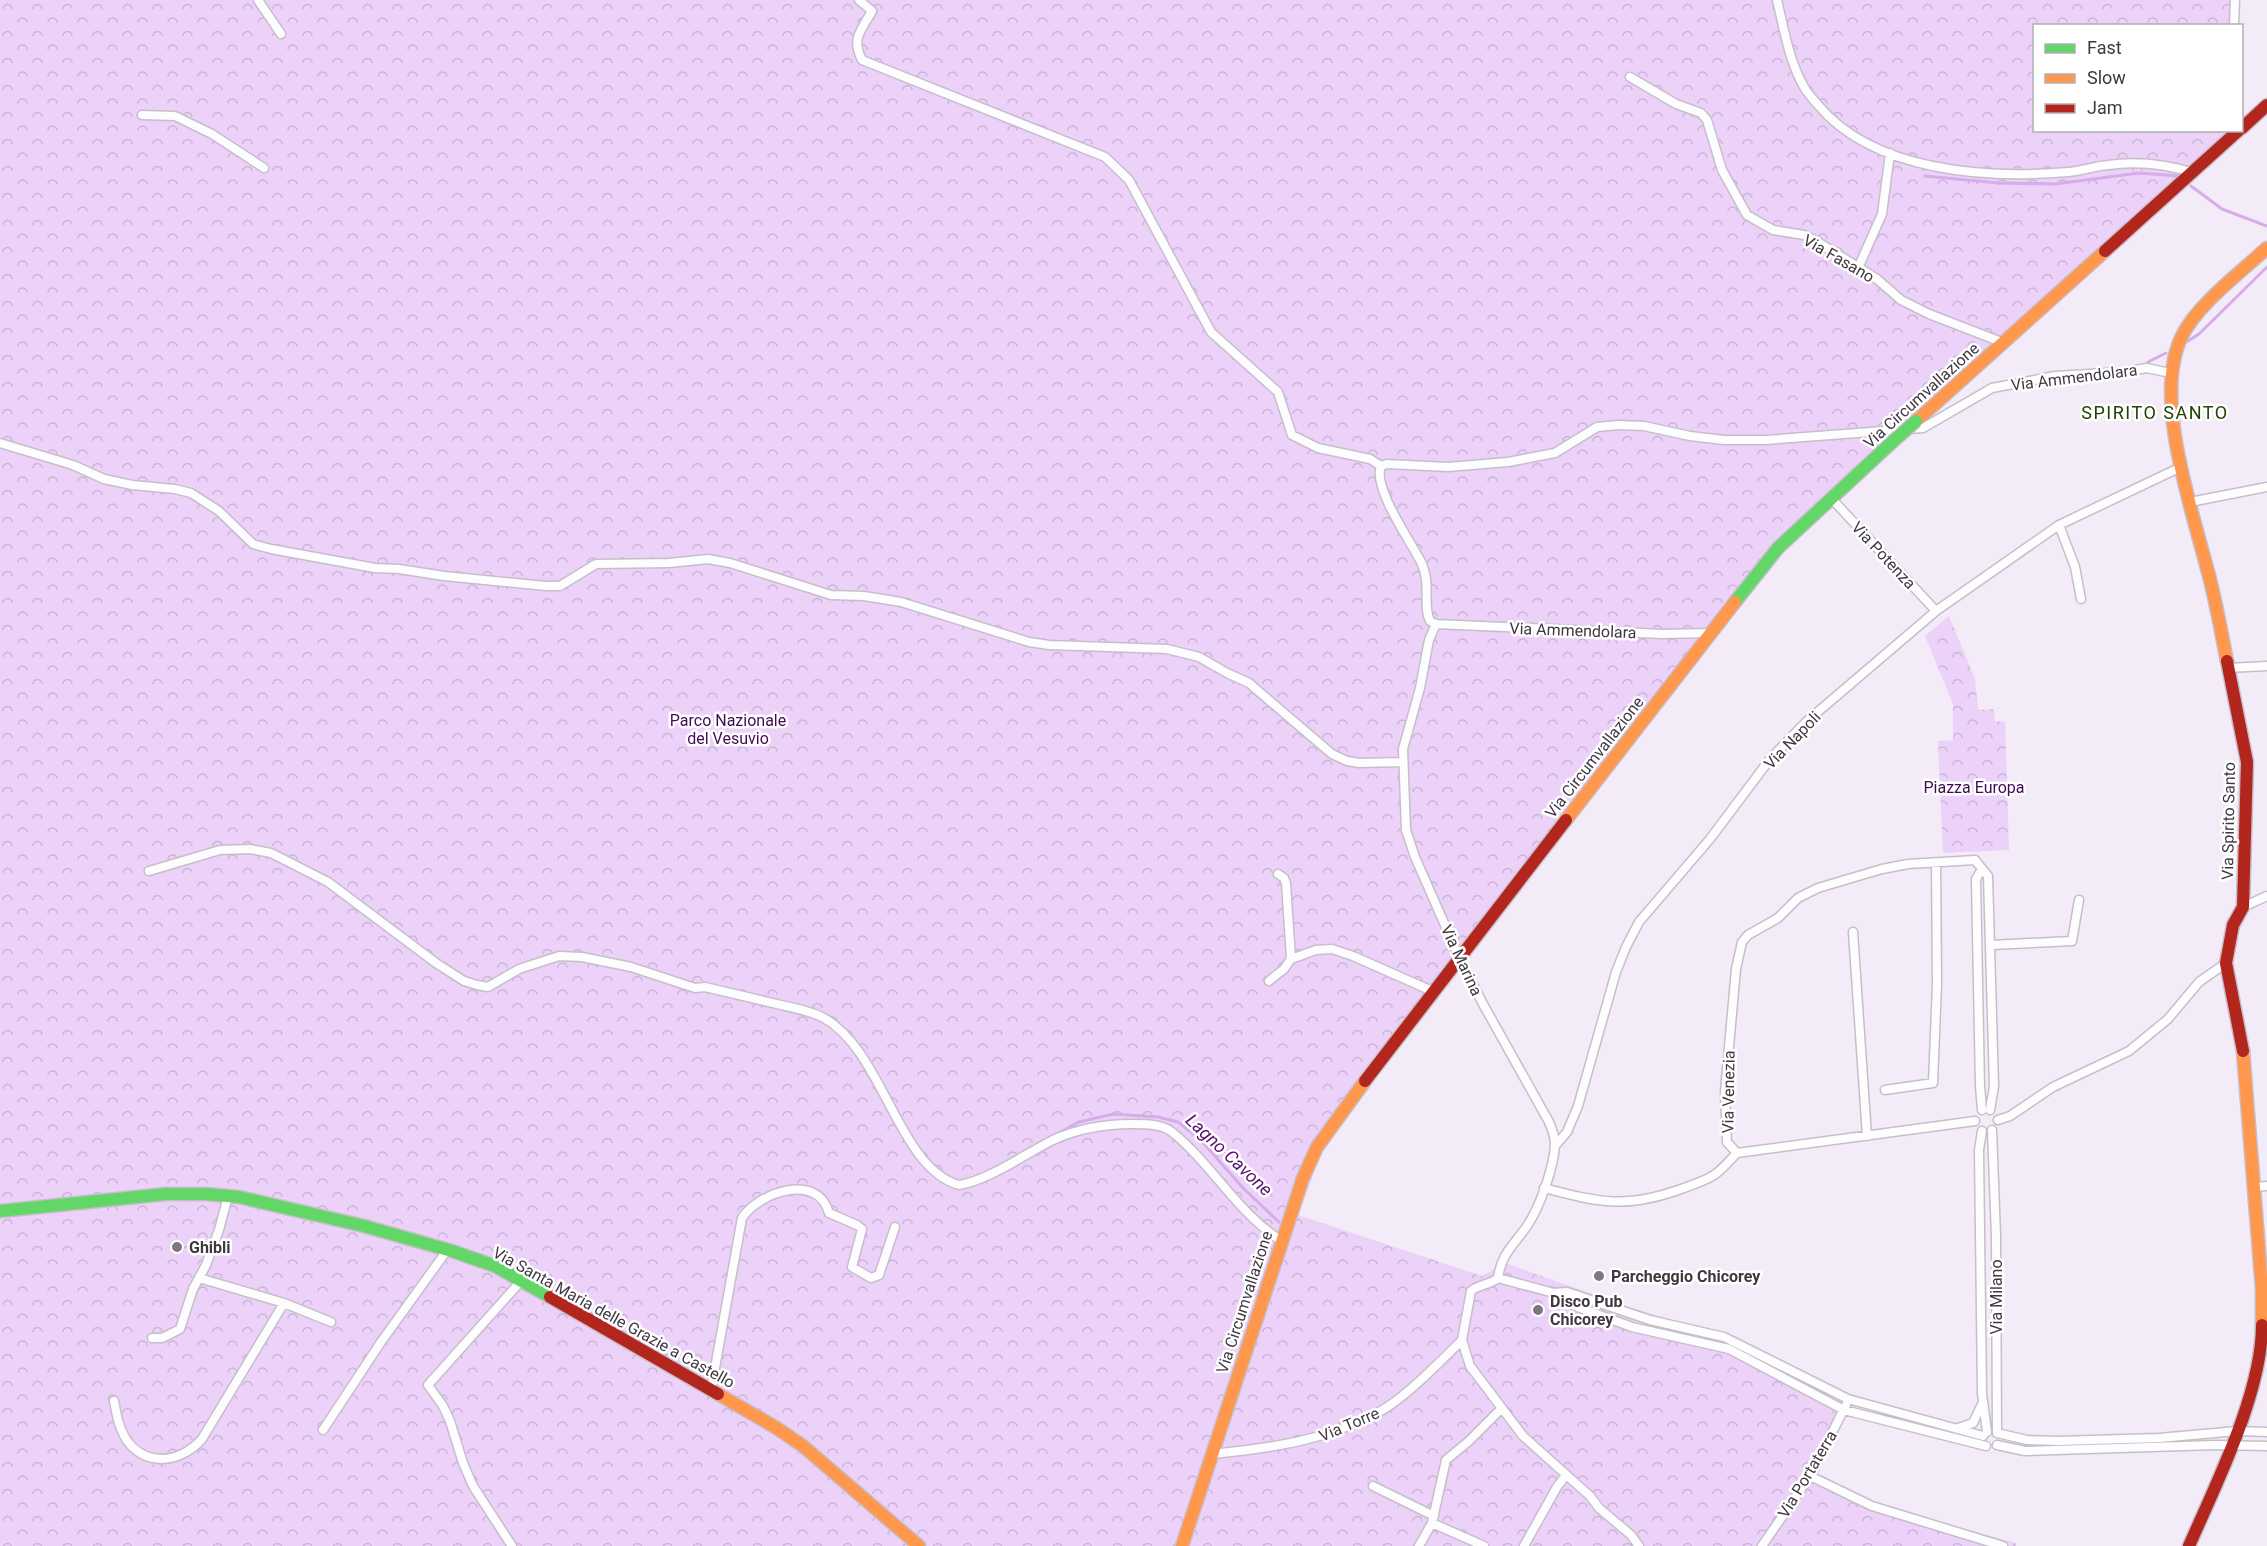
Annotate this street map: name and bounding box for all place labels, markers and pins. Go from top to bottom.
place label: Ghibli [189,1238,231,1257]
marker: Ghibli [170,1240,184,1254]
place label: Parcheggio Chicorey [1611,1267,1761,1286]
marker: Parcheggio Chicorey [1592,1269,1606,1283]
place label: Disco Pub Chicorey [1550,1292,1622,1329]
marker: Disco Pub Chicorey [1531,1303,1545,1317]

